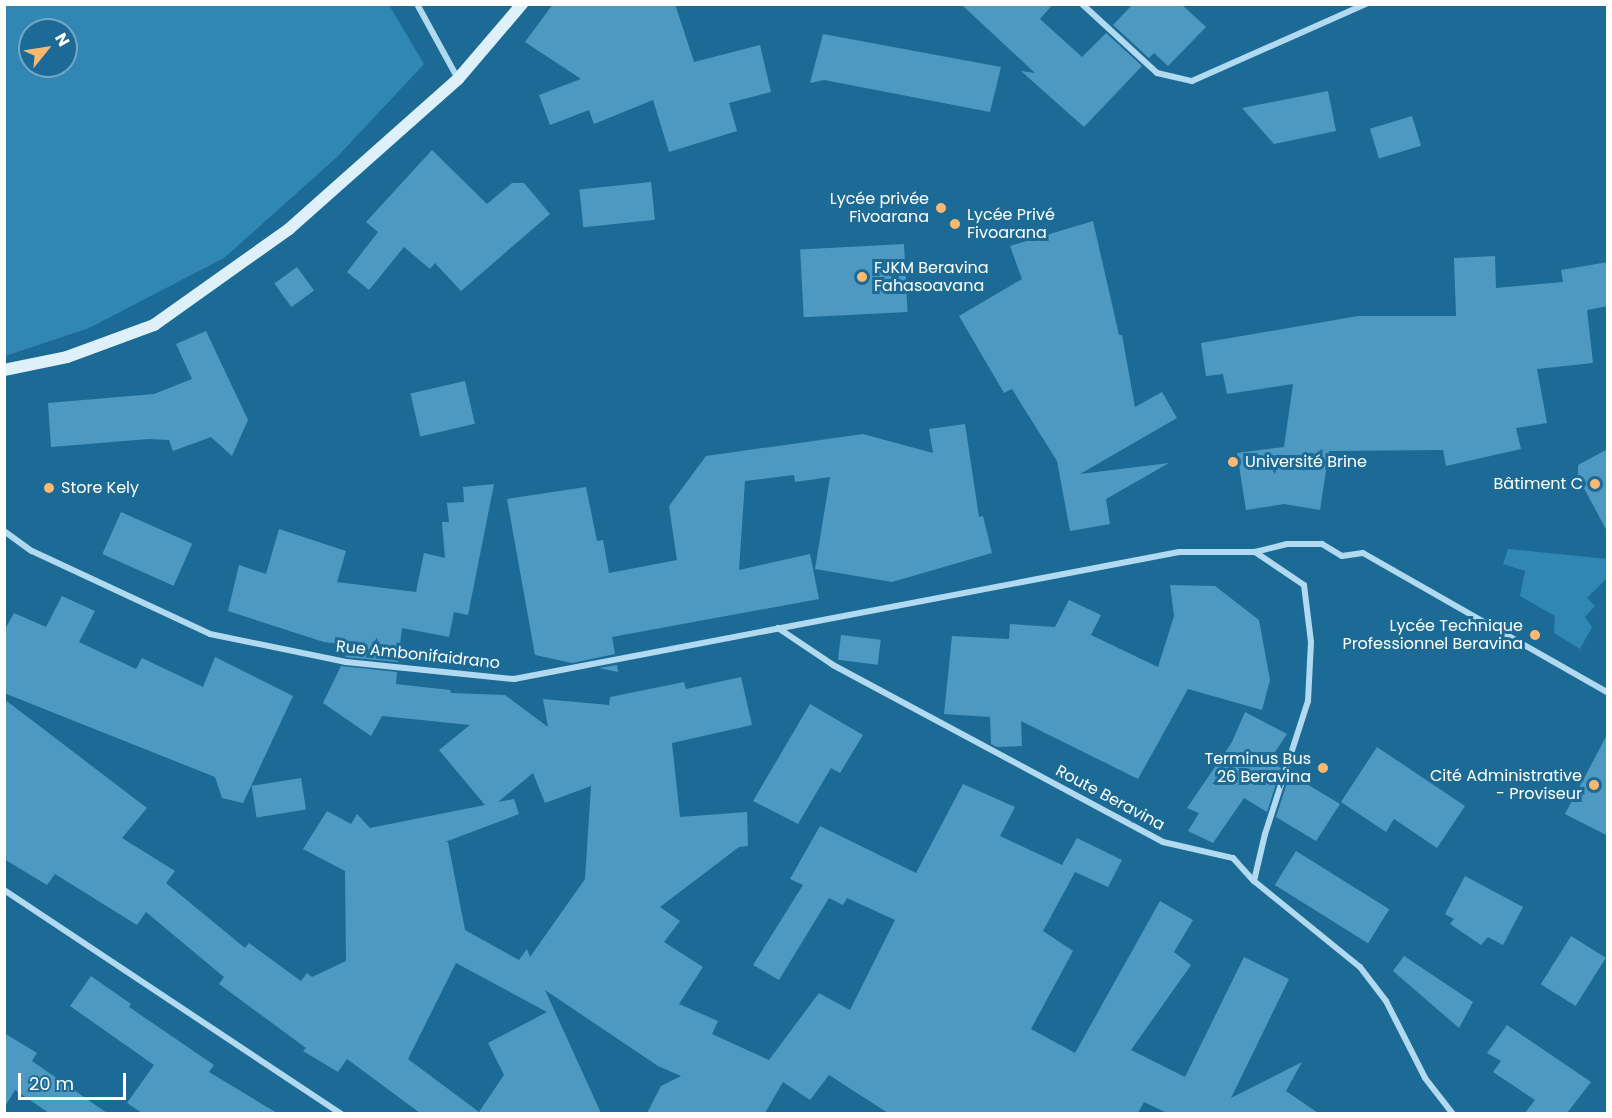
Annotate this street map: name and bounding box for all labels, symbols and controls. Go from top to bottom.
north arrow [18,18,78,78]
text: N [49,29,75,51]
place label: Lycée privée Fivoarana [830,189,929,227]
marker: Lycée privée Fivoarana [934,201,948,215]
place label: Lycée Privé Fivoarana [967,205,1055,243]
marker: Lycée Privé Fivoarana [948,217,962,231]
place label: FJKM Beravina Fahasoavana [874,258,989,296]
marker: FJKM Beravina Fahasoavana [855,270,869,284]
place label: Université Brine [1245,452,1367,472]
marker: Université Brine [1226,455,1240,469]
place label: Bâtiment C [1494,474,1583,494]
marker: Bâtiment C [1588,477,1602,491]
place label: Store Kely [61,478,139,498]
marker: Store Kely [42,481,56,495]
place label: Lycée Technique Professionnel Beravina [1342,616,1523,654]
marker: Lycée Technique Professionnel Beravina [1528,628,1542,642]
street label: Rue Ambonifaidrano [335,637,501,673]
place label: Terminus Bus 26 Beravina [1205,749,1311,787]
street label: Route Beravina [1052,761,1168,835]
marker: Terminus Bus 26 Beravina [1316,761,1330,775]
place label: Cité Administrative - Proviseur [1430,766,1582,804]
marker: Cité Administrative - Proviseur [1587,778,1601,792]
scale bar [21,1061,129,1099]
text: 20 m [29,1071,74,1096]

